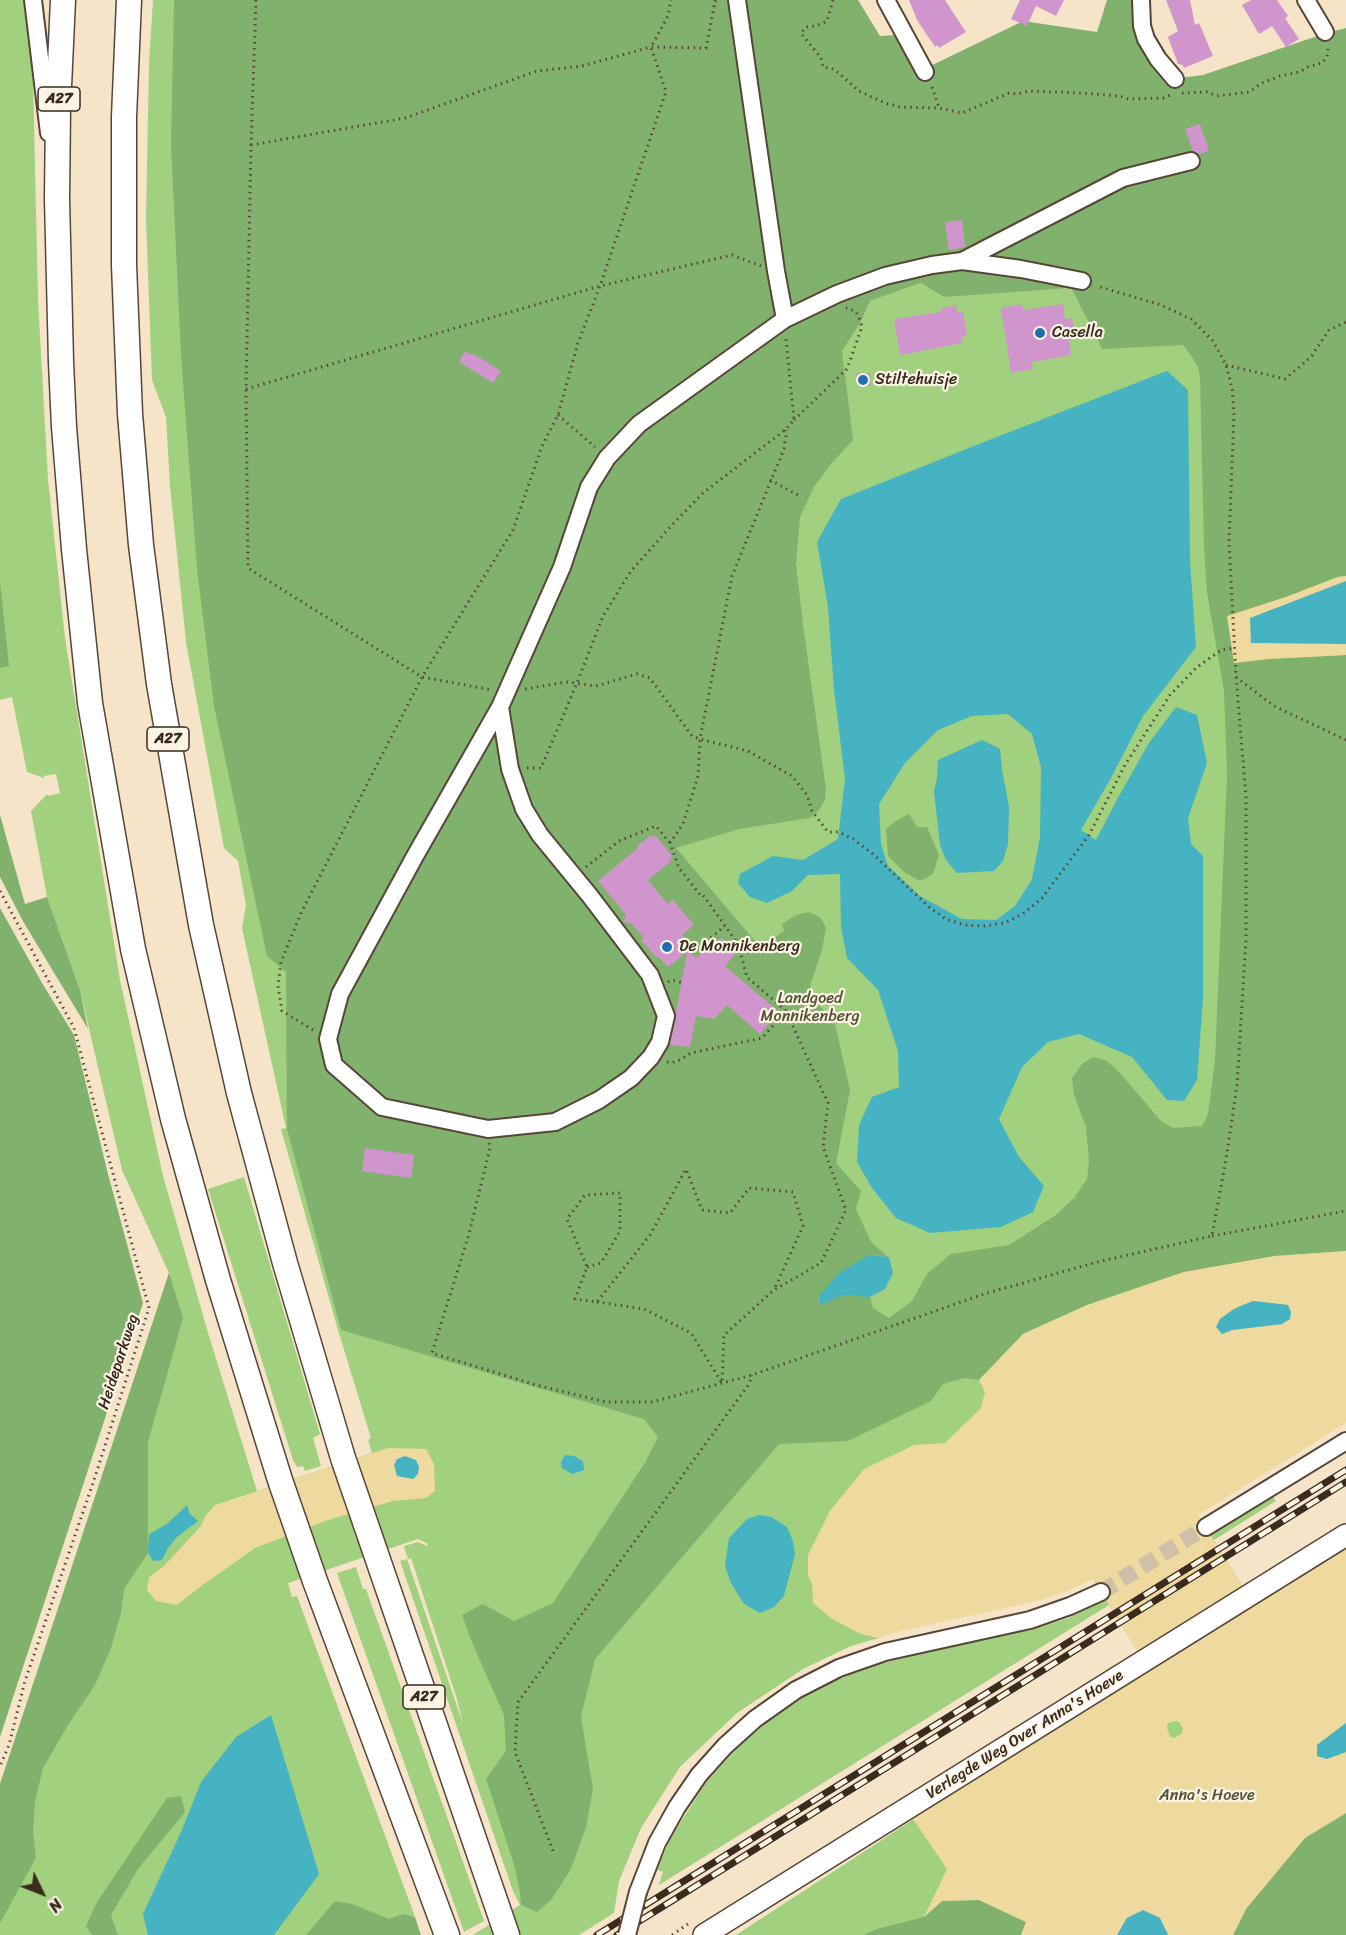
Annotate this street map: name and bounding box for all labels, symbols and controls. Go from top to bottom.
road number: A27 [38,87,80,111]
place label: Casella [1052,323,1103,343]
marker: Casella [1033,326,1047,340]
place label: Stiltehuisje [875,370,957,390]
marker: Stiltehuisje [856,373,870,387]
road number: A27 [147,727,189,751]
place label: De Monnikenberg [679,937,800,957]
marker: De Monnikenberg [660,940,674,954]
park label: Landgoed Monnikenberg [760,989,860,1027]
street label: Heideparkweg [95,1312,143,1412]
street label: Verlegde Weg Over Anna's Hoeve [923,1666,1127,1804]
road number: A27 [403,1685,445,1709]
park label: Anna's Hoeve [1159,1786,1255,1806]
north arrow [12,1863,72,1923]
text: N [41,1892,70,1920]

